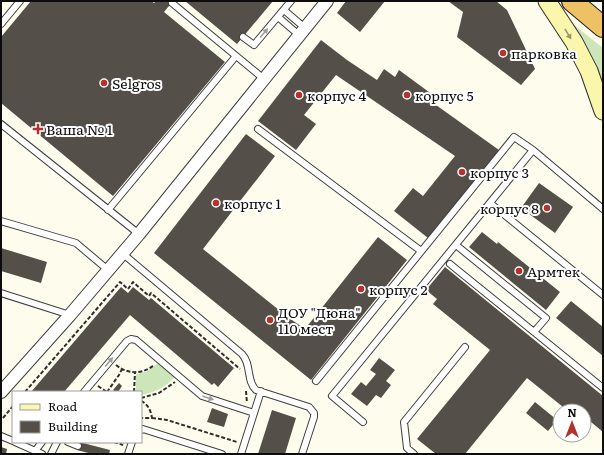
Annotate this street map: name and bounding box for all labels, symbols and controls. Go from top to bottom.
one-way arrow [260,28,269,38]
one-way arrow [565,28,572,40]
place label: парковка [511,43,577,63]
marker: парковка [498,48,508,58]
place label: Selgros [112,73,161,93]
marker: Selgros [99,78,109,88]
place label: корпус 4 [307,85,366,105]
place label: корпус 5 [415,85,474,105]
marker: корпус 4 [294,90,304,100]
marker: корпус 5 [402,90,412,100]
place label: Ваша № 1 [46,119,113,139]
marker: Ваша № 1 [33,124,43,134]
place label: корпус 3 [470,162,529,182]
marker: корпус 3 [457,167,467,177]
place label: корпус 1 [224,193,281,213]
marker: корпус 1 [211,198,221,208]
place label: корпус 8 [480,198,539,218]
marker: корпус 8 [542,203,552,213]
place label: Армтек [527,261,581,281]
marker: Армтек [514,266,524,276]
place label: корпус 2 [369,279,427,299]
marker: корпус 2 [356,284,366,294]
place label: ДОУ "Дюна" 110 мест [278,302,361,338]
marker: ДОУ "Дюна" 110 мест [265,315,275,325]
one-way arrow [104,357,113,367]
legend [12,391,142,443]
one-way arrow [202,395,214,401]
text: Road [48,397,78,415]
north arrow [552,403,592,443]
text: N [567,404,577,420]
text: Building [48,417,98,435]

